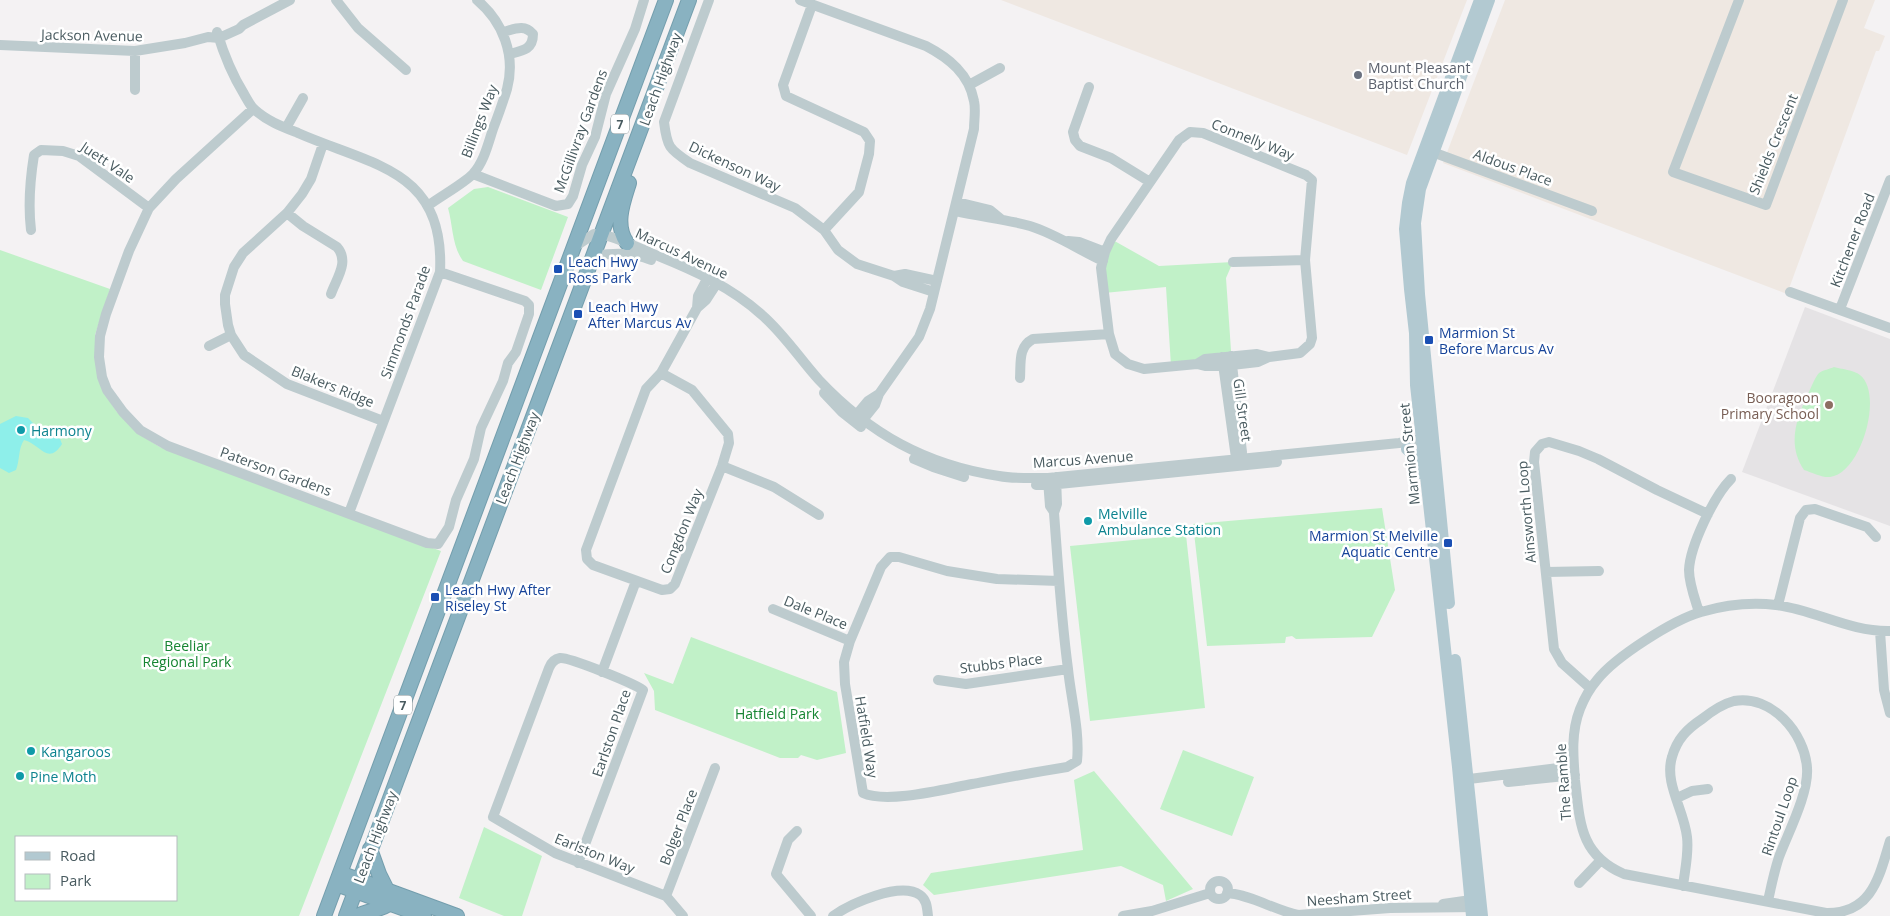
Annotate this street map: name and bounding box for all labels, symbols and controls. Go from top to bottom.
street label: Jackson Avenue [39,25,143,45]
street label: Leach Highway [634,29,686,128]
place label: Mount Pleasant Baptist Church [1368,58,1470,93]
street label: McGillivray Gardens [549,66,611,195]
marker: Mount Pleasant Baptist Church [1352,69,1364,81]
street label: Billings Way [456,81,502,161]
street label: Shields Crescent [1744,91,1802,197]
street label: Connelly Way [1209,114,1298,165]
road number: 7 [611,115,629,134]
street label: Juett Vale [76,136,139,187]
street label: Dickenson Way [686,136,785,196]
street label: Aldous Place [1471,144,1555,190]
street label: Kitchener Road [1825,190,1879,290]
street label: Marcus Avenue [632,223,732,283]
place label: Leach Hwy Ross Park [568,252,639,287]
street label: Simmonds Parade [376,263,434,381]
marker: Leach Hwy Ross Park [552,263,564,275]
place label: Leach Hwy After Marcus Av [588,297,691,332]
marker: Leach Hwy After Marcus Av [572,308,584,320]
place label: Marmion St Before Marcus Av [1439,323,1554,358]
marker: Marmion St Before Marcus Av [1423,334,1435,346]
street label: Blakers Ridge [289,361,377,411]
street label: Gill Street [1229,377,1257,443]
place label: Booragoon Primary School [1721,388,1819,423]
marker: Booragoon Primary School [1823,399,1835,411]
street label: Marmion Street [1394,402,1424,506]
street label: Leach Highway [491,408,544,507]
place label: Harmony [31,421,93,440]
marker: Harmony [15,424,27,436]
street label: Paterson Gardens [218,442,335,500]
street label: Marcus Avenue [1032,446,1134,472]
street label: Ainsworth Loop [1512,460,1540,564]
street label: Congdon Way [655,485,707,576]
place label: Melville Ambulance Station [1098,504,1221,539]
marker: Melville Ambulance Station [1082,515,1094,527]
place label: Marmion St Melville Aquatic Centre [1309,526,1438,561]
marker: Marmion St Melville Aquatic Centre [1442,537,1454,549]
place label: Leach Hwy After Riseley St [445,580,551,615]
marker: Leach Hwy After Riseley St [429,591,441,603]
street label: Dale Place [781,591,851,633]
park label: Beeliar Regional Park [143,636,232,671]
street label: Stubbs Place [959,648,1043,677]
street label: Earlston Place [587,687,635,779]
street label: Hatfield Way [851,695,883,780]
road number: 7 [394,696,412,714]
park label: Hatfield Park [735,704,820,723]
place label: Kangaroos [41,742,111,761]
street label: The Ramble [1551,743,1575,821]
marker: Kangaroos [25,745,37,757]
place label: Pine Moth [30,767,97,786]
marker: Pine Moth [14,770,26,782]
street label: Rintoul Loop [1757,774,1801,858]
street label: Bolger Place [655,786,701,868]
street label: Leach Highway [349,787,402,886]
street label: Earlston Way [552,828,639,878]
legend [15,836,178,901]
text: Road [60,845,96,865]
text: Park [60,870,91,890]
street label: Neesham Street [1306,884,1412,910]

